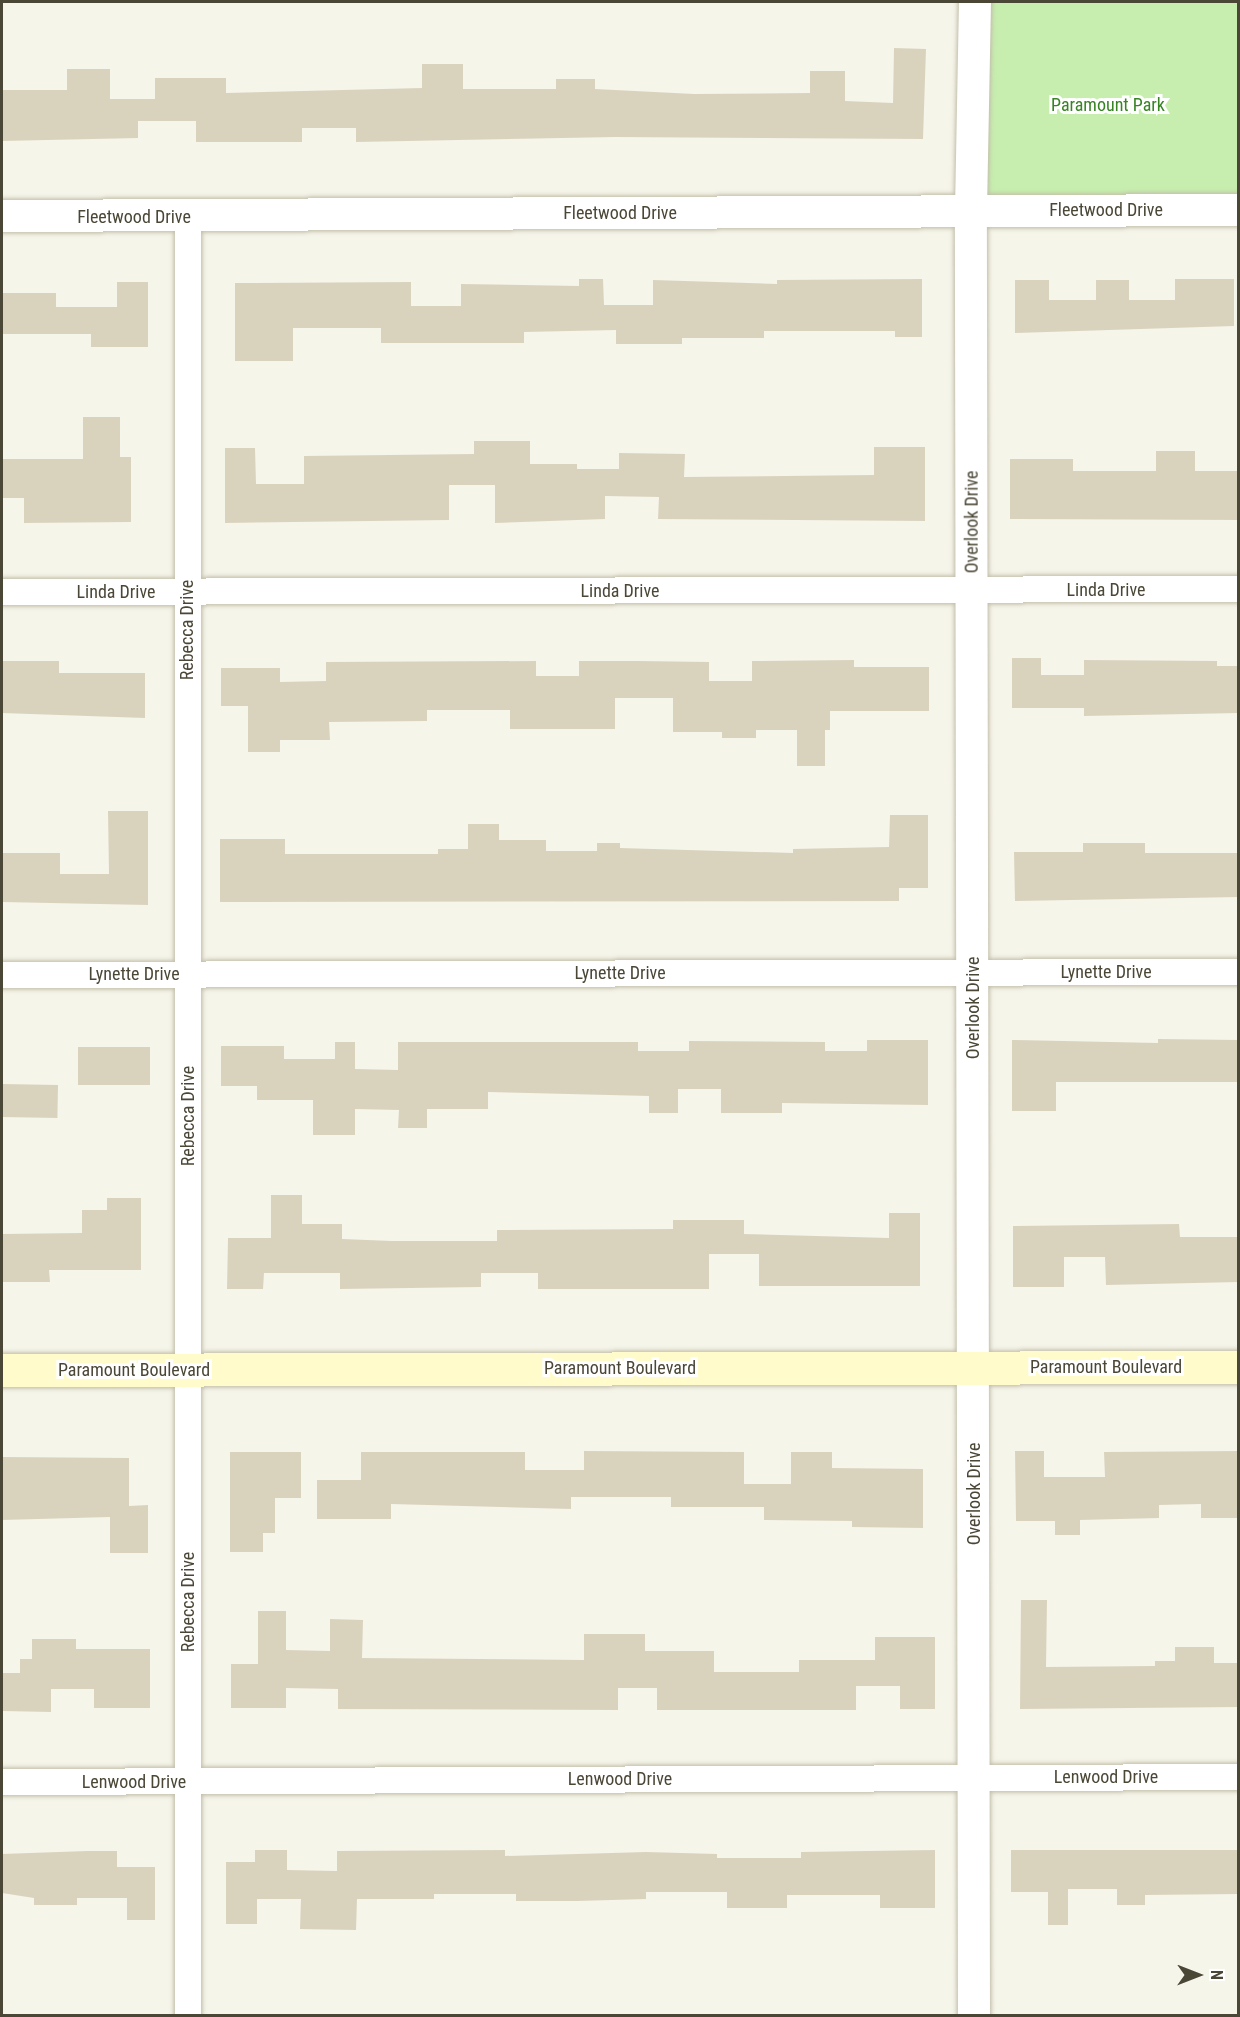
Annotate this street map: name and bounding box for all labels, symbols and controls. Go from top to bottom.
park label: Paramount Park [1051,94,1165,116]
street label: Fleetwood Drive [1049,199,1163,221]
street label: Fleetwood Drive [563,202,677,224]
street label: Fleetwood Drive [77,206,191,228]
street label: Overlook Drive [961,471,983,573]
street label: Linda Drive [1066,579,1146,601]
street label: Rebecca Drive [176,580,198,680]
street label: Linda Drive [580,580,660,602]
street label: Linda Drive [76,581,156,603]
street label: Overlook Drive [962,957,984,1059]
street label: Lynette Drive [1060,961,1152,983]
street label: Lynette Drive [574,962,666,984]
street label: Lynette Drive [88,963,180,985]
street label: Rebecca Drive [177,1066,199,1166]
street label: Paramount Boulevard [1030,1356,1182,1378]
street label: Paramount Boulevard [544,1357,696,1379]
street label: Paramount Boulevard [58,1359,210,1381]
street label: Overlook Drive [963,1443,985,1545]
street label: Rebecca Drive [177,1552,199,1652]
street label: Lenwood Drive [1054,1766,1158,1788]
street label: Lenwood Drive [568,1768,672,1790]
street label: Lenwood Drive [82,1771,186,1793]
north arrow [1168,1945,1228,2005]
text: N [1207,1970,1226,1980]

